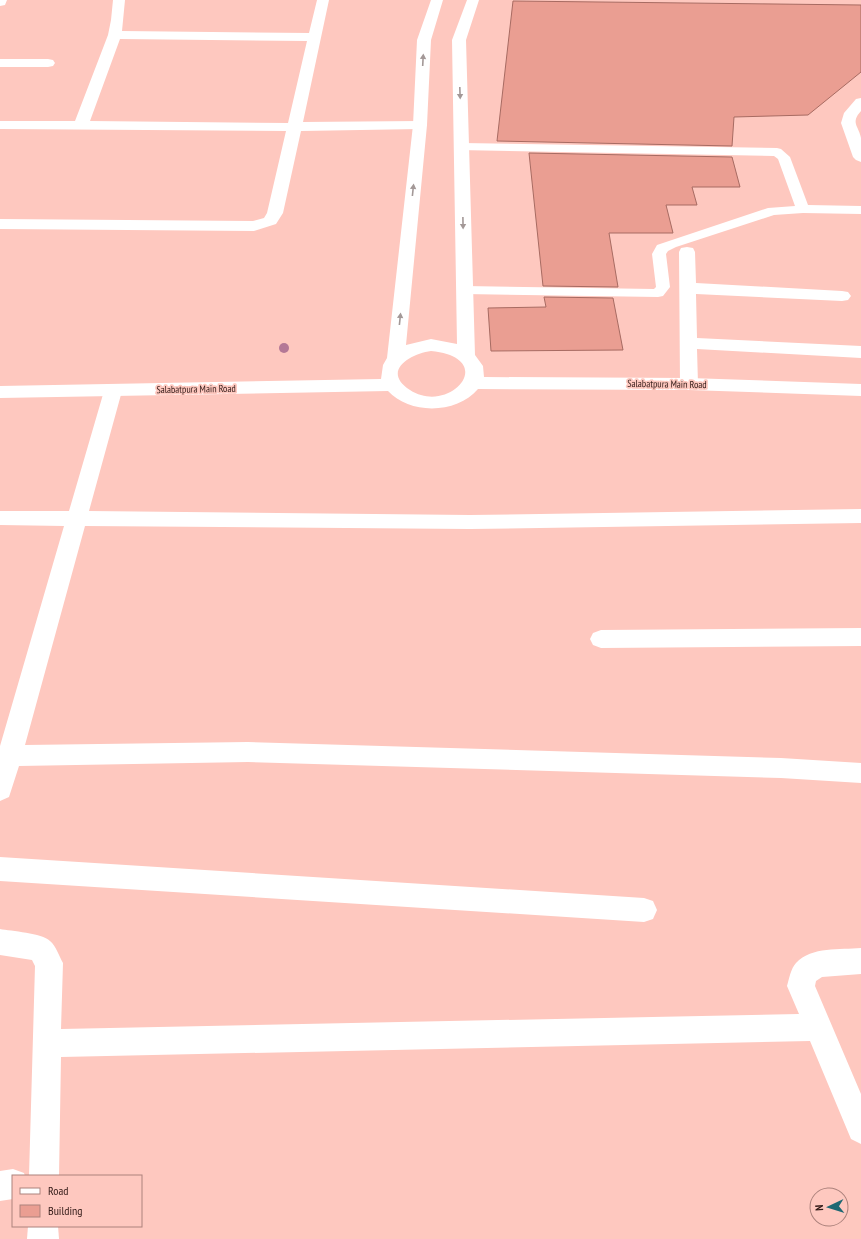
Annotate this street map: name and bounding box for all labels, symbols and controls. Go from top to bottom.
one-way arrow [419,54,426,66]
one-way arrow [457,87,463,100]
one-way arrow [410,184,416,196]
one-way arrow [460,217,466,230]
one-way arrow [397,313,403,325]
street label: Salabatpura Main Road [627,377,707,391]
street label: Salabatpura Main Road [156,382,236,396]
legend [12,1175,142,1227]
text: Road [48,1183,68,1198]
north arrow [809,1187,849,1227]
text: Building [48,1203,83,1218]
text: N [812,1204,826,1211]

